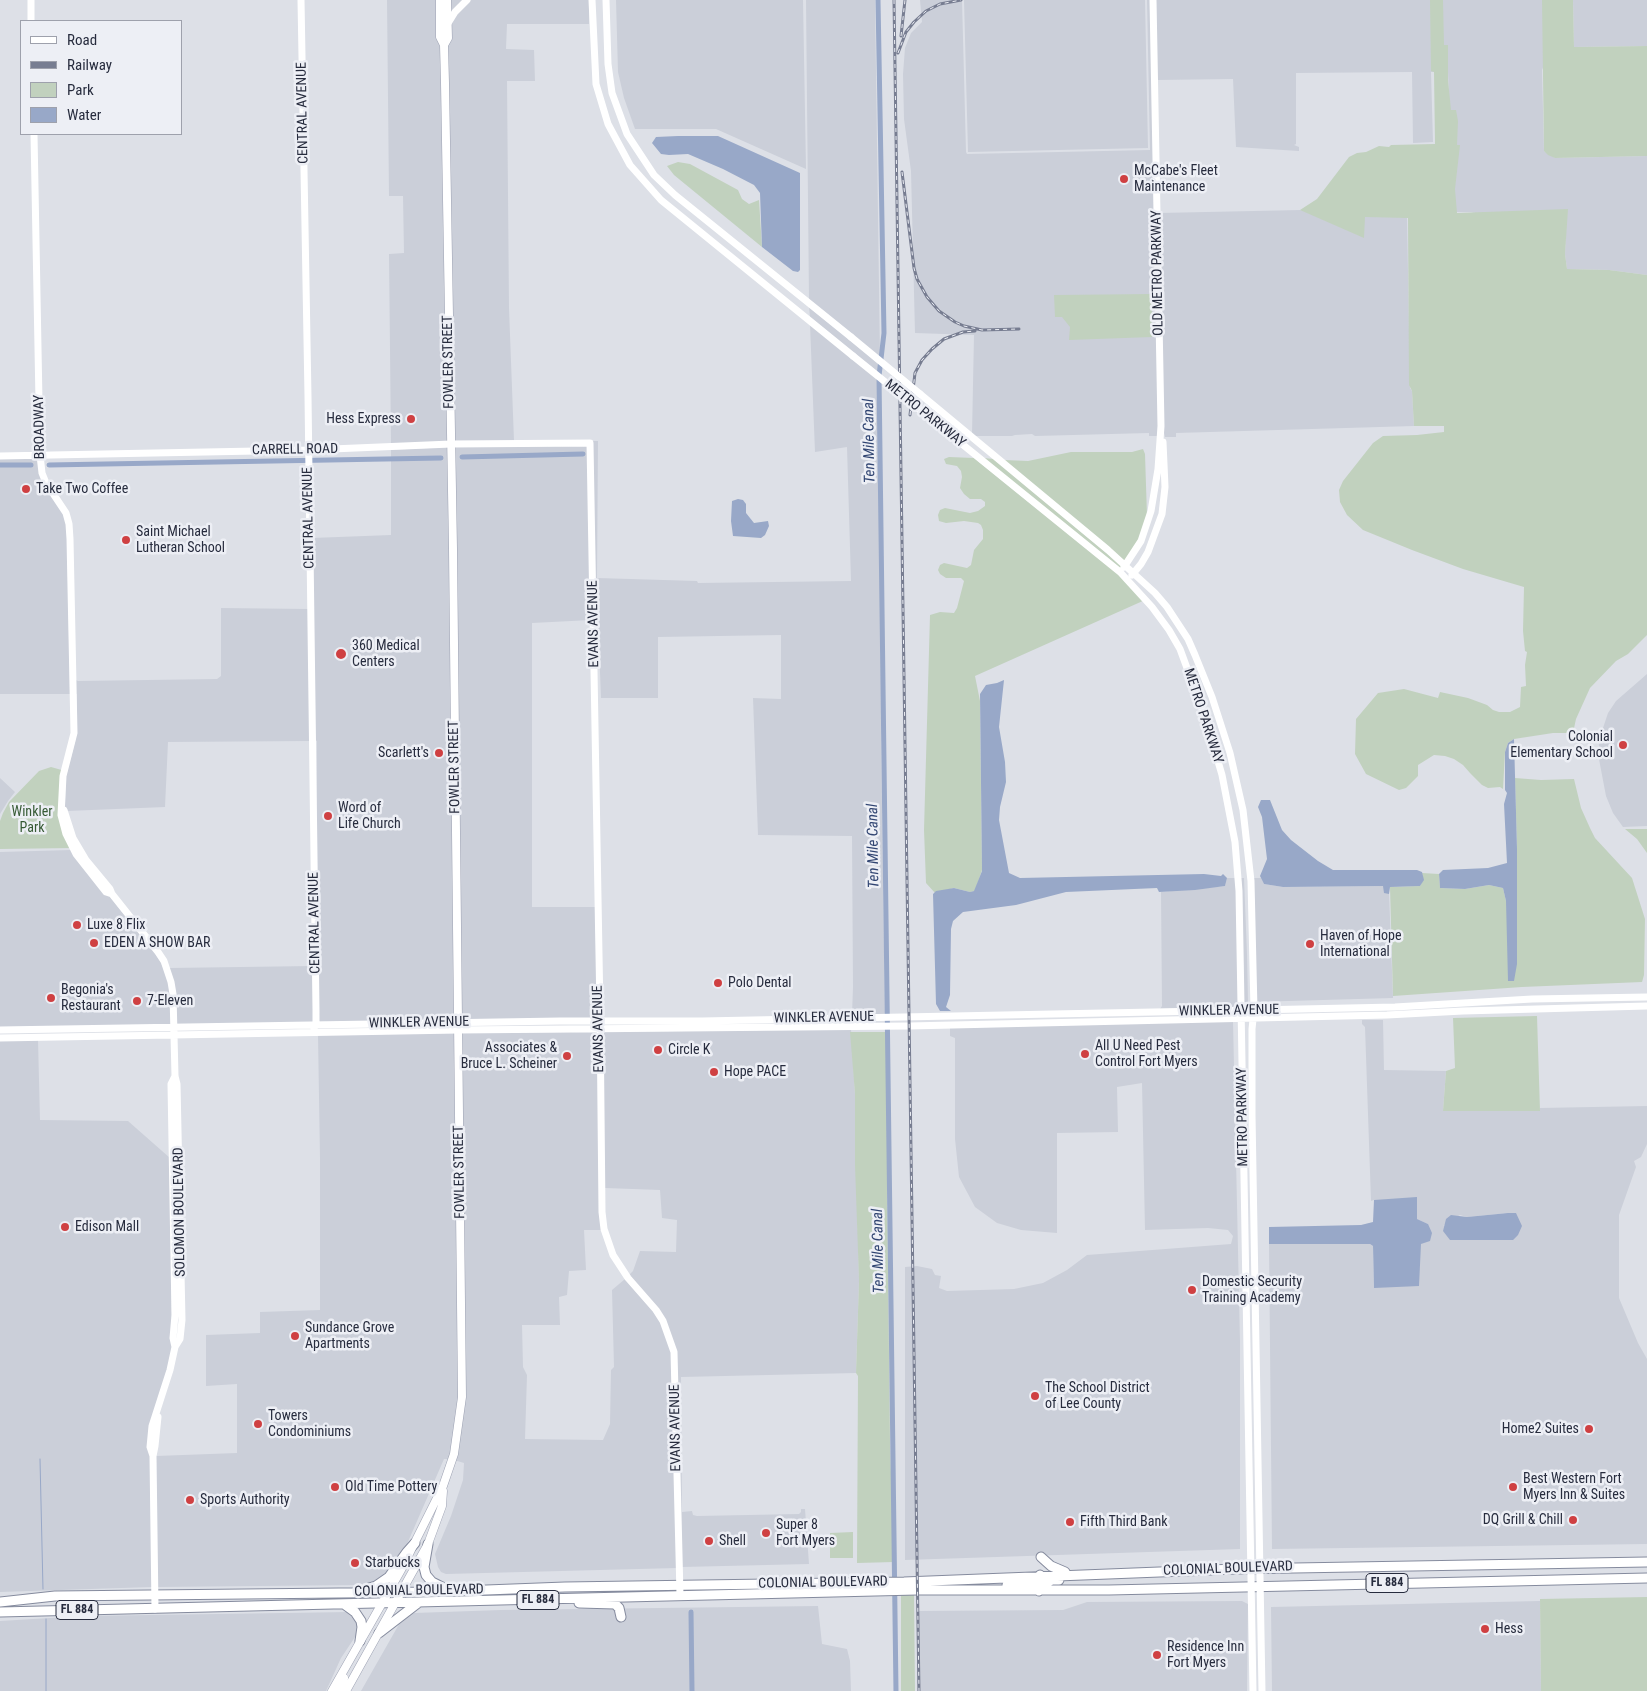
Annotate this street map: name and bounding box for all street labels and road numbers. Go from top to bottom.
street label: CENTRAL AVENUE [294,62,312,164]
street label: OLD METRO PARKWAY [1149,210,1167,336]
street label: FOWLER STREET [440,315,458,409]
street label: METRO PARKWAY [881,376,969,452]
street label: BROADWAY [31,395,49,459]
street label: CARRELL ROAD [252,441,338,459]
street label: CENTRAL AVENUE [300,467,318,569]
street label: EVANS AVENUE [585,580,603,668]
street label: METRO PARKWAY [1180,666,1226,766]
street label: FOWLER STREET [446,720,464,814]
street label: CENTRAL AVENUE [306,872,324,974]
street label: EVANS AVENUE [590,985,608,1073]
street label: WINKLER AVENUE [1179,1002,1279,1020]
street label: WINKLER AVENUE [774,1009,874,1027]
street label: WINKLER AVENUE [369,1014,469,1032]
street label: METRO PARKWAY [1234,1067,1252,1167]
street label: FOWLER STREET [451,1125,469,1219]
street label: SOLOMON BOULEVARD [170,1147,190,1277]
street label: EVANS AVENUE [667,1384,685,1472]
street label: COLONIAL BOULEVARD [1163,1558,1293,1580]
street label: COLONIAL BOULEVARD [758,1573,888,1593]
road number: FL 884 [1366,1574,1408,1592]
street label: COLONIAL BOULEVARD [354,1581,484,1601]
road number: FL 884 [517,1590,559,1610]
road number: FL 884 [56,1600,98,1620]

